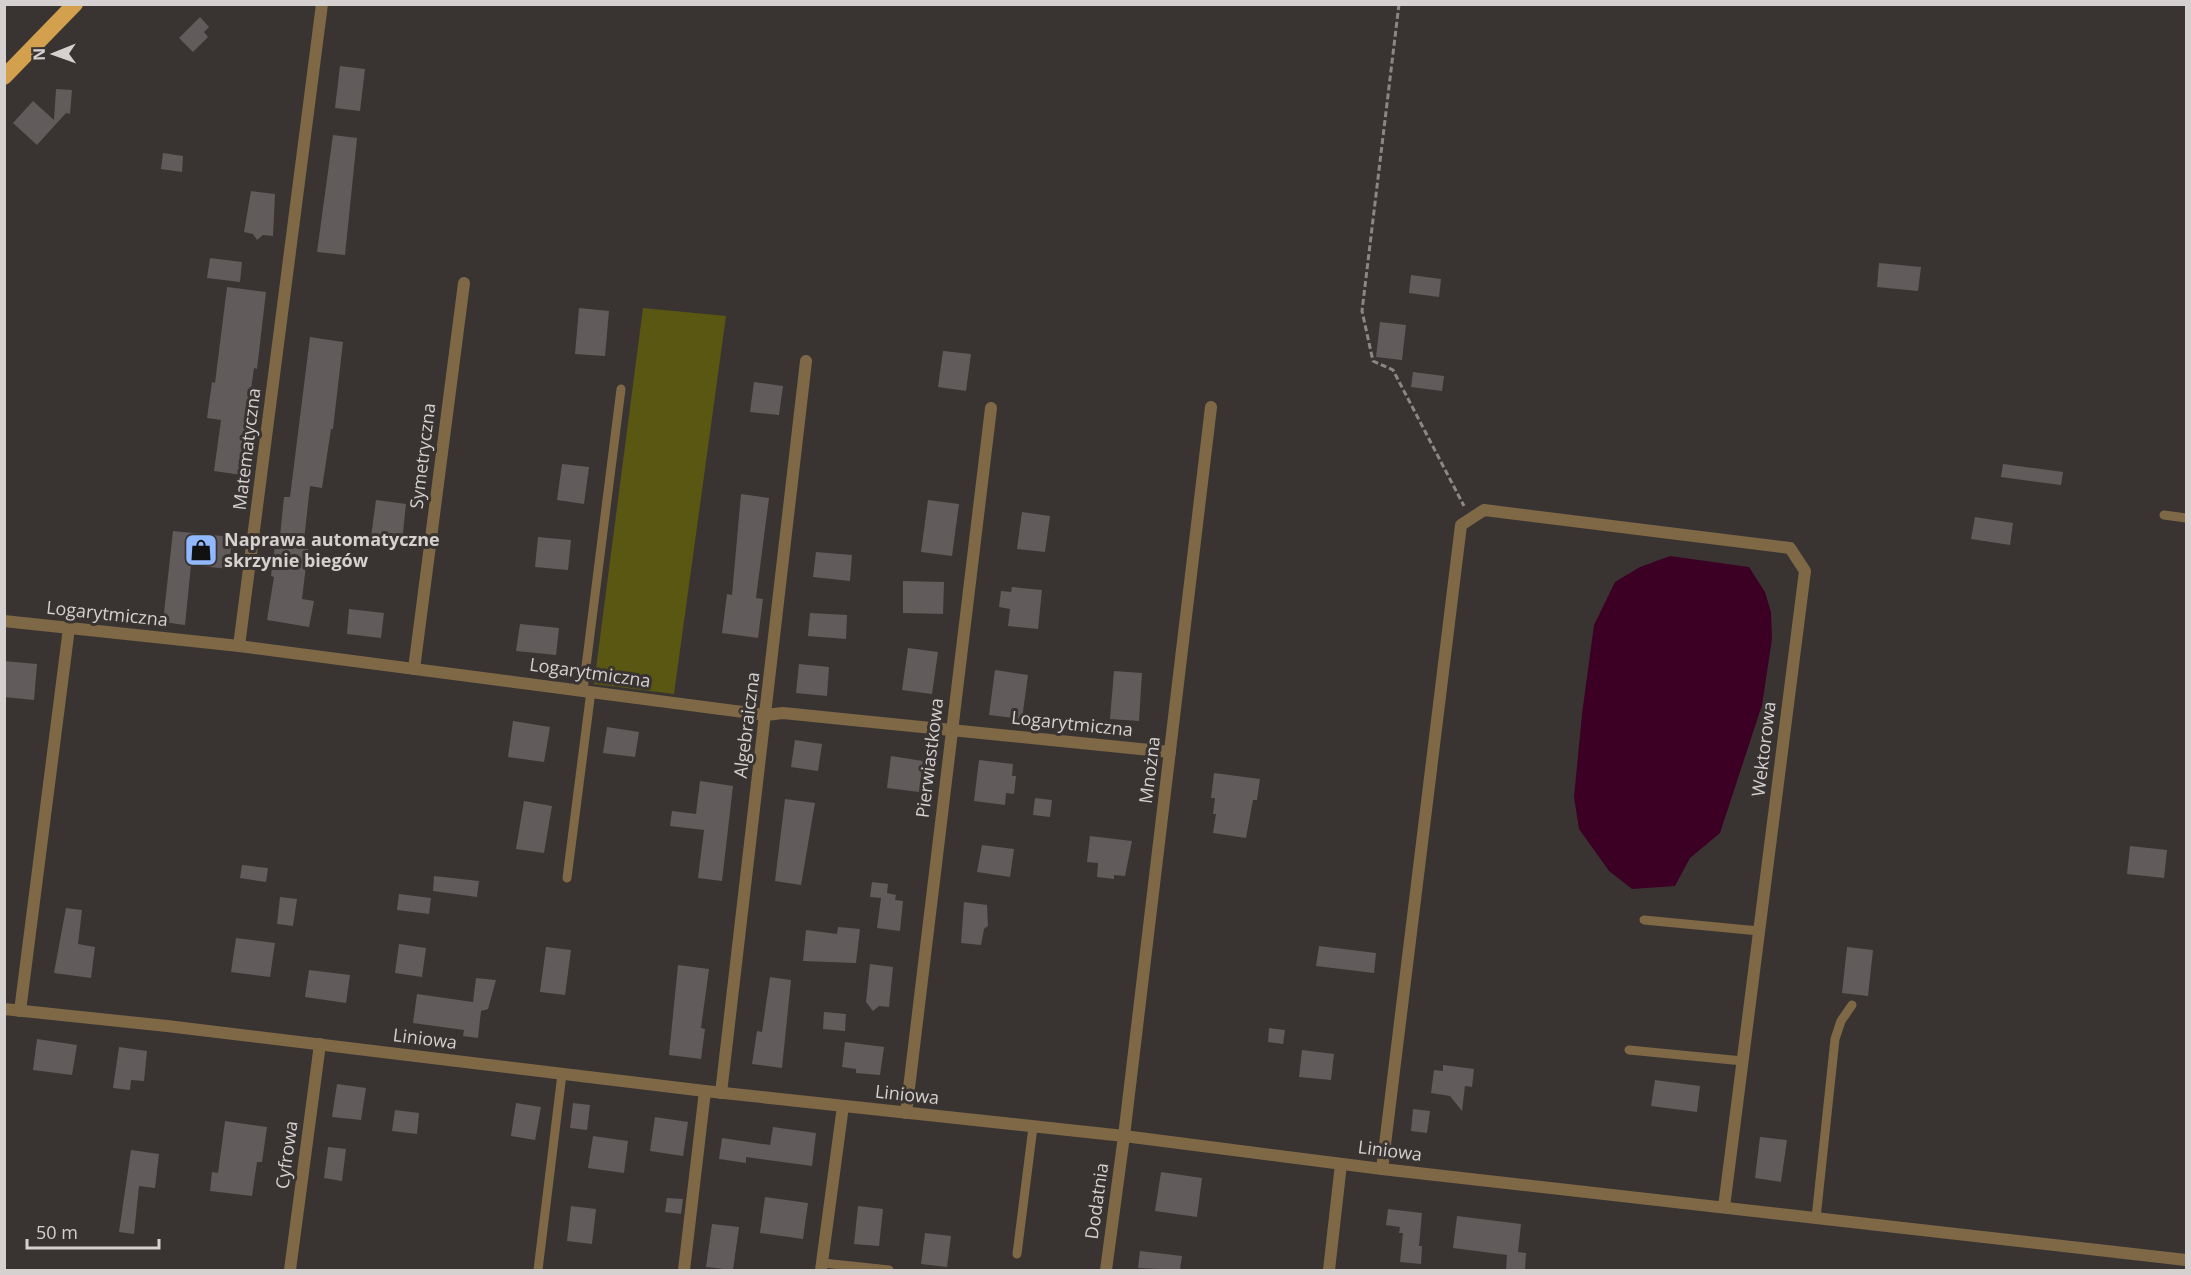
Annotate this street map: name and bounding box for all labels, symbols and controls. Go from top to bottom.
north arrow [24,24,84,84]
text: N [28,48,50,61]
street label: Matematyczna [227,386,265,511]
street label: Symetryczna [404,402,440,510]
place label: Naprawa automatyczne skrzynie biegów [224,527,440,572]
shop icon: Naprawa automatyczne skrzynie biegów [183,532,219,568]
street label: Logarytmiczna [45,595,169,631]
street label: Logarytmiczna [528,652,652,692]
street label: Algebraiczna [728,670,764,779]
street label: Pierwiastkowa [910,697,948,819]
street label: Wektorowa [1745,700,1781,798]
street label: Logarytmiczna [1010,705,1134,741]
street label: Mnożna [1133,735,1165,805]
street label: Liniowa [392,1022,459,1054]
street label: Liniowa [874,1079,940,1109]
street label: Cyfrowa [269,1119,303,1190]
street label: Liniowa [1357,1134,1424,1166]
street label: Dodatnia [1079,1161,1113,1241]
scale bar [27,1212,159,1250]
text: 50 m [36,1220,78,1244]

